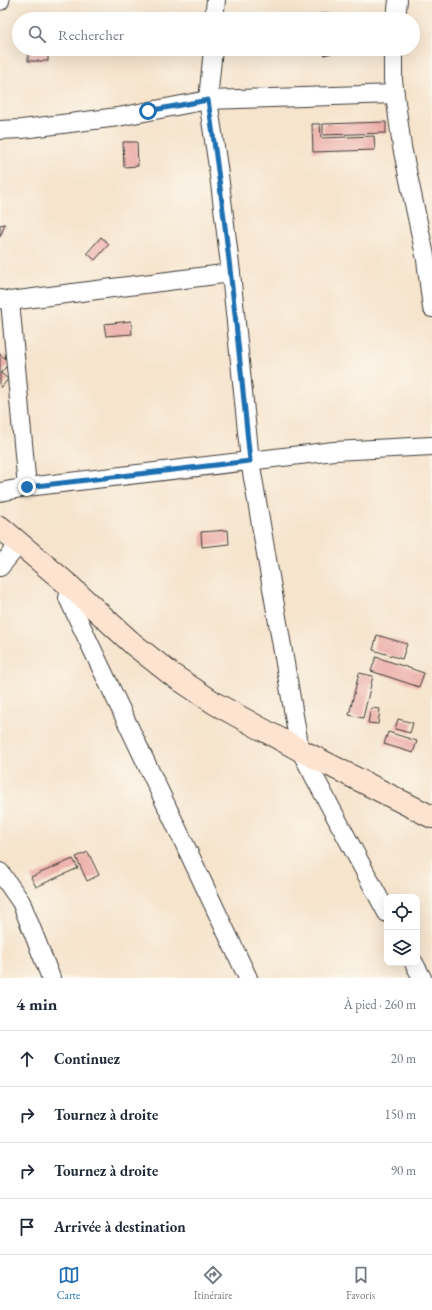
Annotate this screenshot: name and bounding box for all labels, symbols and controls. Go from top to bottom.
search box [12,12,420,56]
icon: search [26,23,48,45]
text: Rechercher [58,25,124,44]
route start [139,102,157,120]
route end [18,478,36,496]
map controls [384,894,420,966]
button: locate [384,894,420,930]
button: layers [384,930,420,966]
text: 4 min [16,993,57,1015]
text: À pied · 260 m [344,996,416,1013]
icon: ahead [16,1048,38,1070]
text: Continuez [54,1049,120,1068]
text: 20 m [391,1050,416,1067]
icon: right [16,1104,38,1126]
text: Tournez à droite [54,1105,158,1124]
text: 150 m [385,1106,416,1123]
icon: right [16,1160,38,1182]
text: Tournez à droite [54,1161,158,1180]
text: 90 m [391,1162,416,1179]
icon: arrive [16,1216,38,1238]
text: Arrivée à destination [54,1217,186,1236]
tab: Carte [57,1264,80,1302]
tab: Itinéraire [194,1264,232,1302]
tab: Favoris [346,1264,375,1302]

